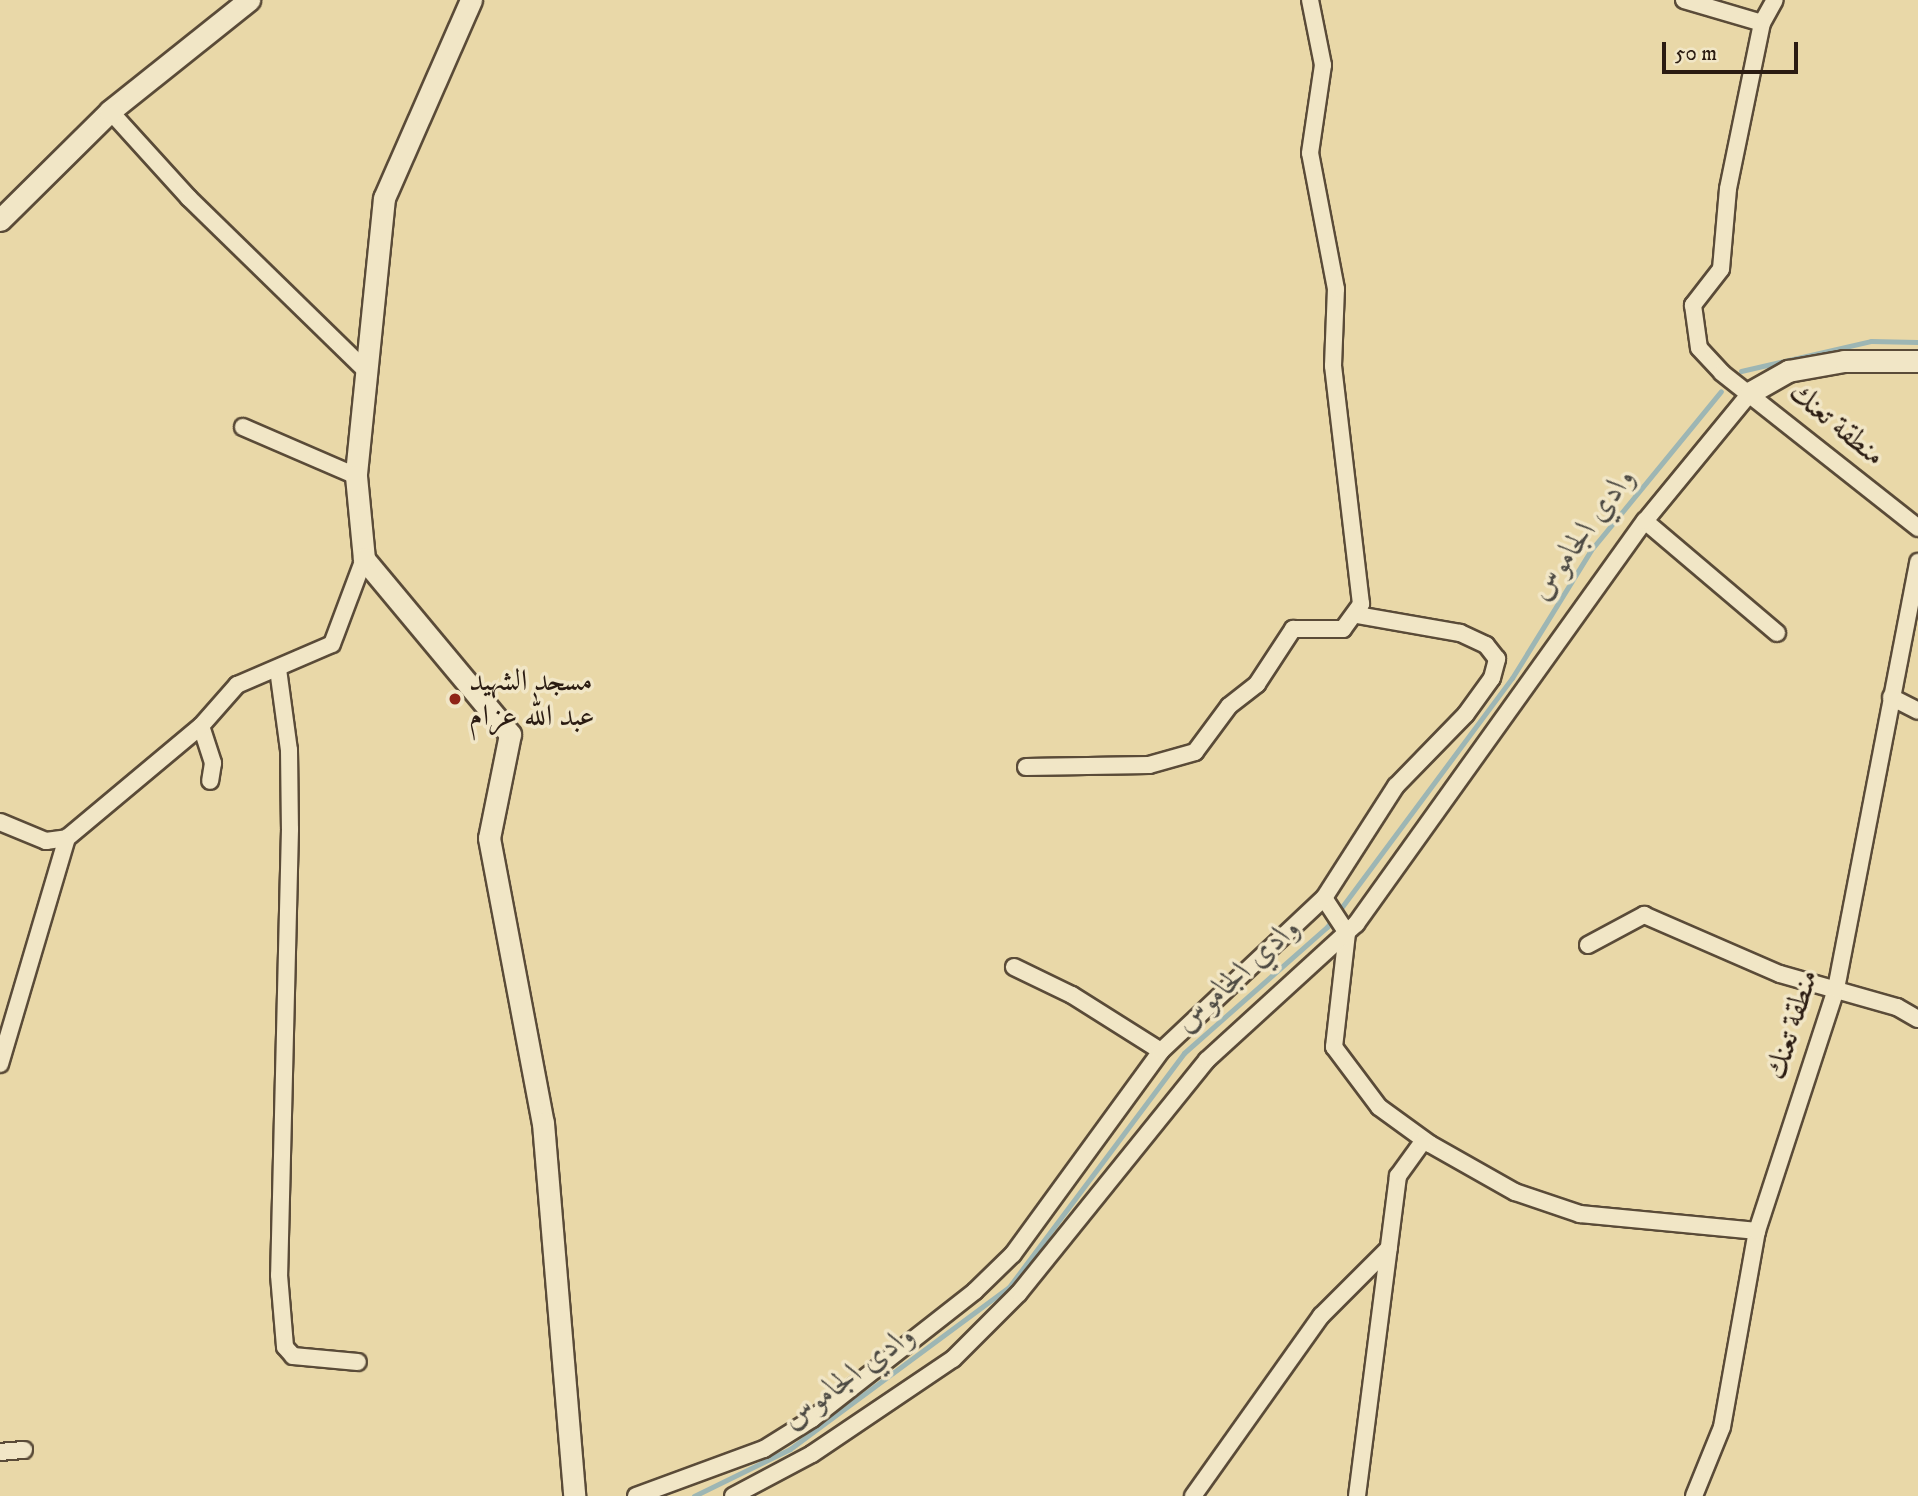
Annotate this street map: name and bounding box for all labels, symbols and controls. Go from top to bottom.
scale bar [1666,28,1802,72]
text: 50 m [1675,41,1717,67]
street label: منطقة تعنك [1781,375,1891,475]
water label: وادي الجاموس [1522,460,1644,608]
place label: مسجد الشهيد عبد الله عزام [469,664,595,734]
marker: مسجد الشهيد عبد الله عزام [447,691,463,707]
water label: وادي الجاموس [1167,909,1309,1041]
street label: منطقة تعنك [1759,966,1827,1084]
water label: وادي الجاموس [775,1316,923,1438]

